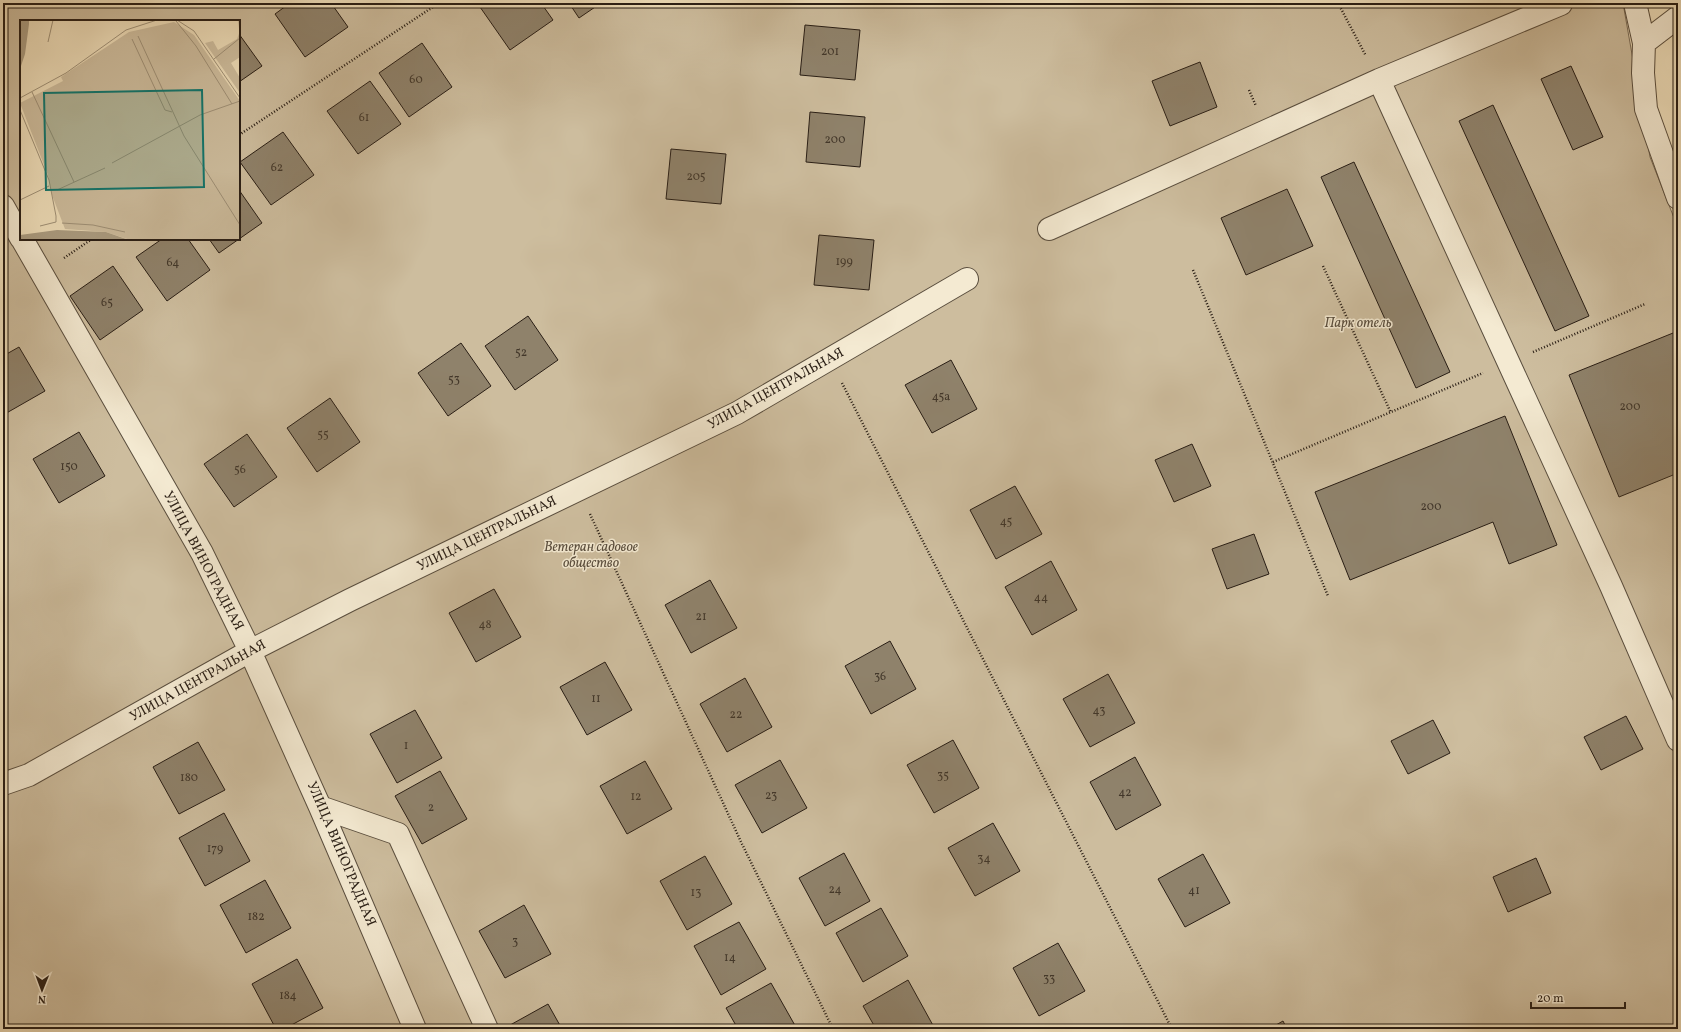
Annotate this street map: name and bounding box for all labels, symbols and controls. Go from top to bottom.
inset map [20,20,240,240]
house number: 201 [821,44,839,60]
house number: 60 [409,72,423,88]
house number: 61 [359,110,369,126]
house number: 200 [825,132,846,148]
house number: 62 [271,160,283,176]
house number: 205 [686,169,706,185]
house number: 199 [835,254,853,270]
house number: 64 [167,255,179,271]
house number: 65 [101,295,113,311]
park label: Парк отель [1325,314,1392,333]
street label: УЛИЦА ЦЕНТРАЛЬНАЯ [704,344,848,434]
house number: 52 [515,345,527,361]
house number: 53 [448,372,460,388]
house number: 45а [932,389,950,405]
house number: 200 [1620,399,1641,415]
house number: 55 [317,427,329,443]
house number: 150 [60,459,78,475]
house number: 56 [234,462,246,478]
street label: УЛИЦА ВИНОГРАДНАЯ [158,488,248,634]
street label: УЛИЦА ЦЕНТРАЛЬНАЯ [414,492,560,576]
house number: 200 [1421,499,1442,515]
house number: 45 [1000,514,1013,530]
park label: Ветеран садовое общество [544,538,638,573]
house number: 44 [1034,590,1048,606]
house number: 21 [695,609,707,625]
house number: 48 [478,617,492,633]
street label: УЛИЦА ЦЕНТРАЛЬНАЯ [126,636,270,726]
house number: 36 [874,669,886,685]
house number: 11 [591,691,601,707]
house number: 43 [1093,703,1105,719]
house number: 22 [730,707,742,723]
house number: 1 [404,738,408,754]
house number: 35 [937,768,949,784]
house number: 180 [180,770,198,786]
street label: УЛИЦА ВИНОГРАДНАЯ [302,779,380,929]
house number: 42 [1118,785,1132,801]
house number: 23 [765,788,777,804]
house number: 12 [630,789,642,805]
house number: 2 [428,800,434,816]
house number: 179 [207,841,223,857]
house number: 34 [977,851,991,867]
house number: 24 [828,882,842,898]
house number: 41 [1188,883,1200,899]
house number: 13 [691,885,701,901]
house number: 182 [247,909,265,925]
house number: 3 [512,934,518,950]
house number: 14 [724,950,736,966]
north arrow [22,970,62,1010]
house number: 33 [1043,971,1055,987]
scale bar [1531,984,1625,1010]
house number: 184 [279,988,297,1004]
text: N [38,991,46,1006]
text: 20 m [1537,991,1564,1007]

